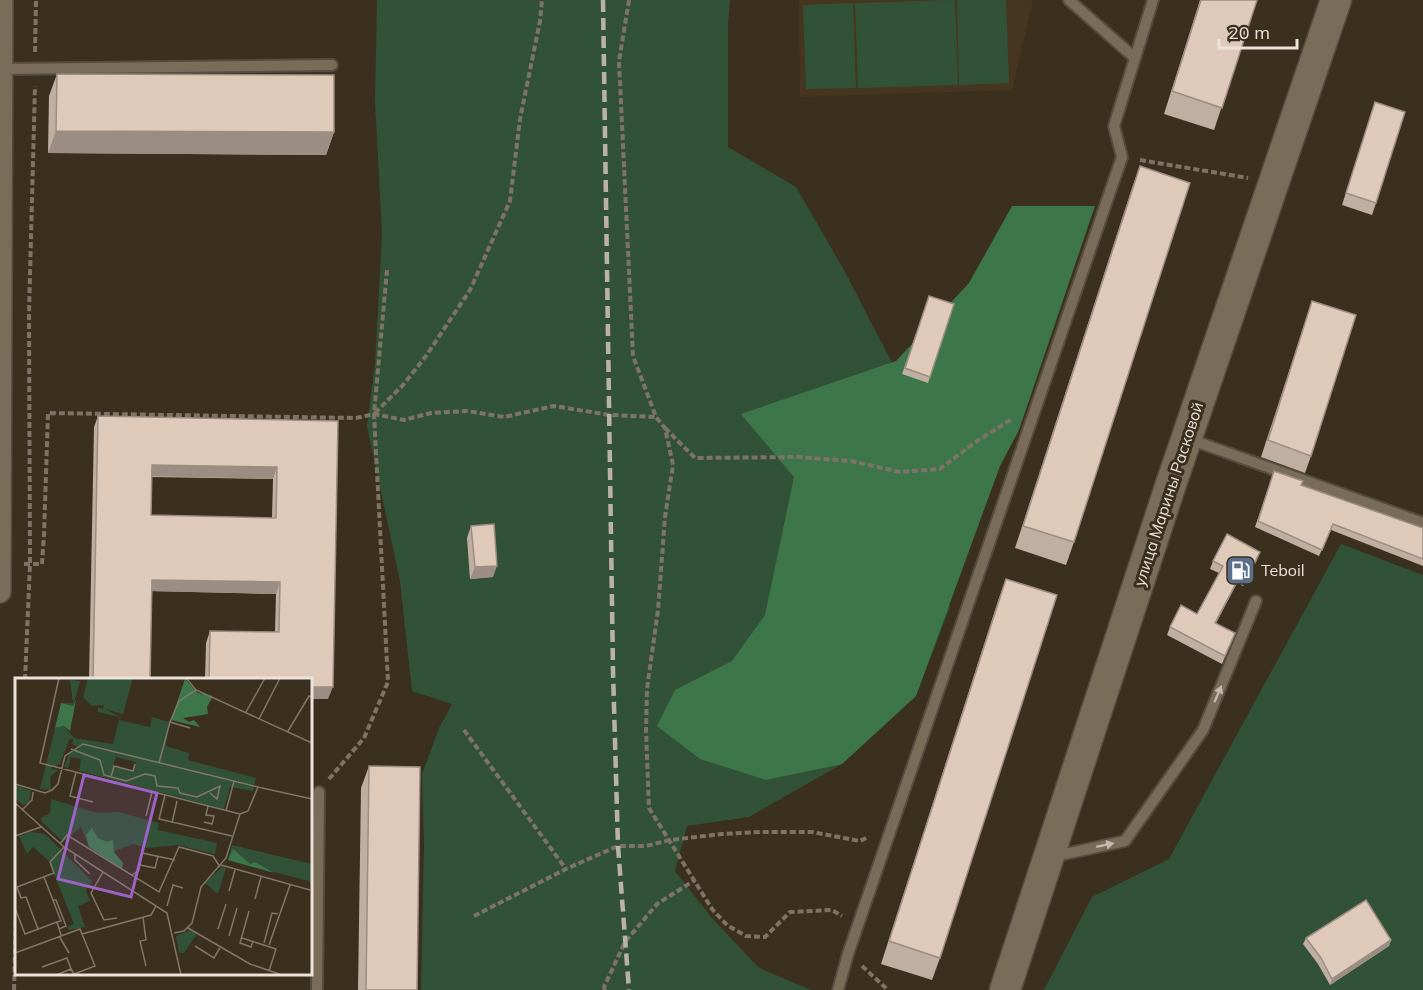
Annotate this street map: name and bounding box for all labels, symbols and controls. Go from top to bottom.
scale bar [1219,12,1297,50]
text: 20 m [1228,21,1270,44]
street label: улица Марины Расковой [1129,399,1207,589]
fuel station icon: Teboil [1224,554,1256,586]
place label: Teboil [1261,560,1305,580]
inset map [15,678,312,975]
one-way arrow [1214,685,1223,703]
one-way arrow [1096,840,1115,850]

